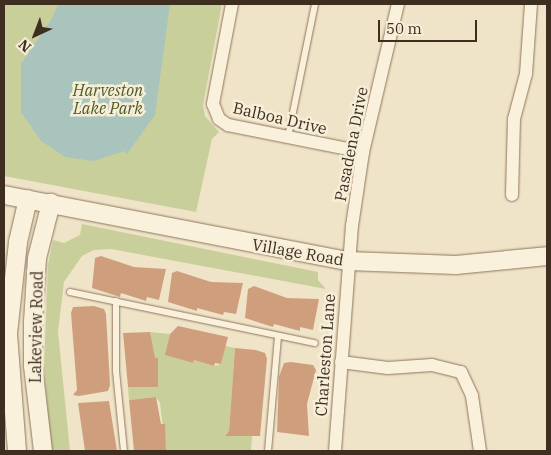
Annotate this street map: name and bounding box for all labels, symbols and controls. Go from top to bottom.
north arrow [10,10,60,60]
scale bar [381,10,480,42]
text: 50 m [386,19,422,38]
text: N [15,36,35,56]
park label: Harveston Lake Park [73,80,143,118]
street label: Pasadena Drive [330,85,372,203]
street label: Balboa Drive [231,98,329,138]
street label: Village Road [251,235,345,269]
street label: Lakeview Road [25,271,47,383]
street label: Charleston Lane [311,293,339,417]

